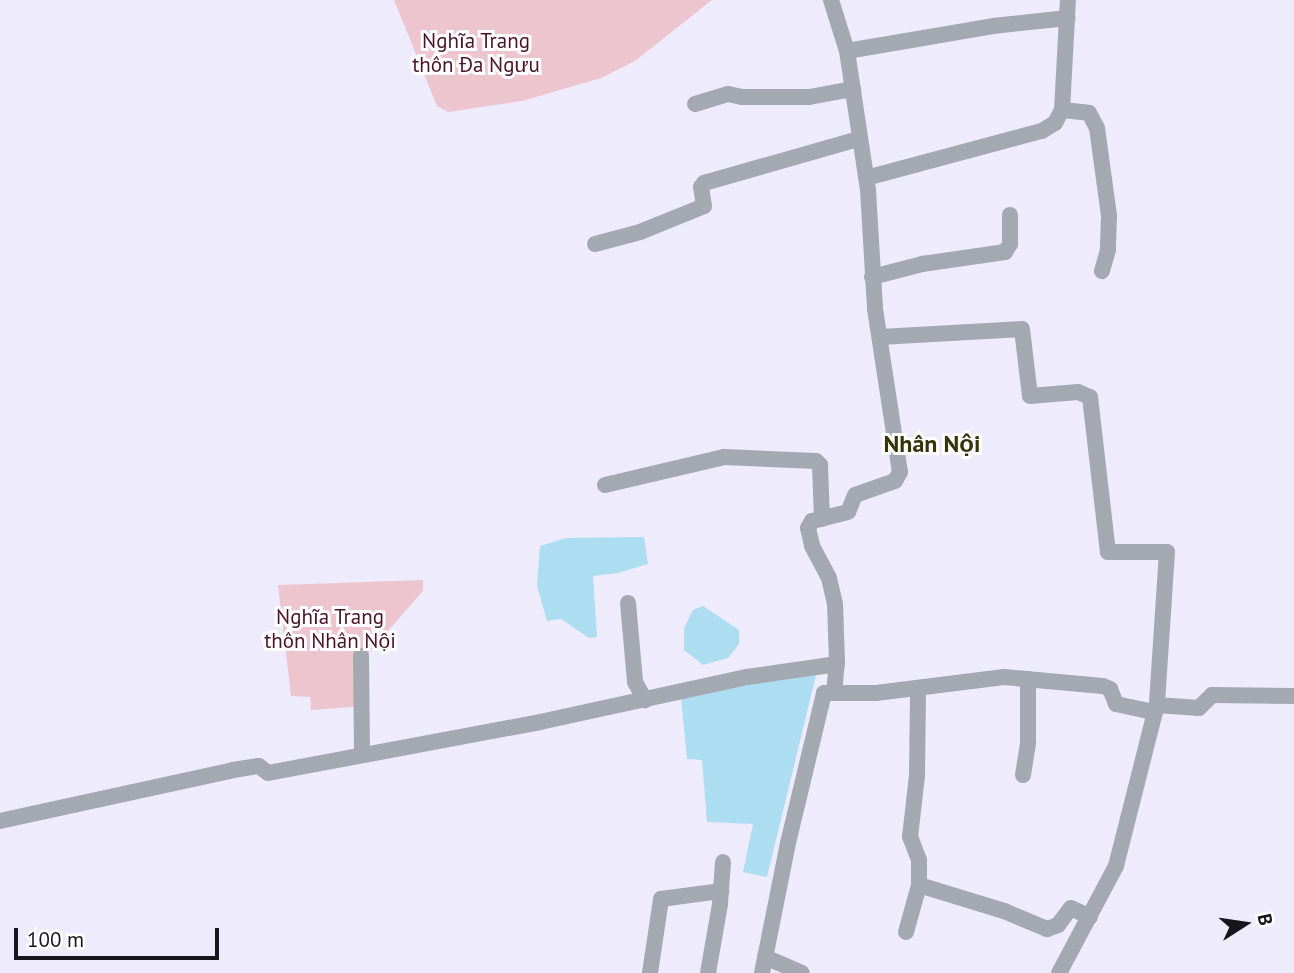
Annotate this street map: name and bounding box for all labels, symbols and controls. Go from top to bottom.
park label: Nghĩa Trang thôn Đa Ngưu [412,28,540,78]
district label: Nhân Nội [884,430,980,458]
park label: Nghĩa Trang thôn Nhân Nội [264,604,396,654]
north arrow [1210,889,1280,959]
text: B [1253,912,1278,928]
scale bar [18,914,222,958]
text: 100 m [27,926,84,953]

